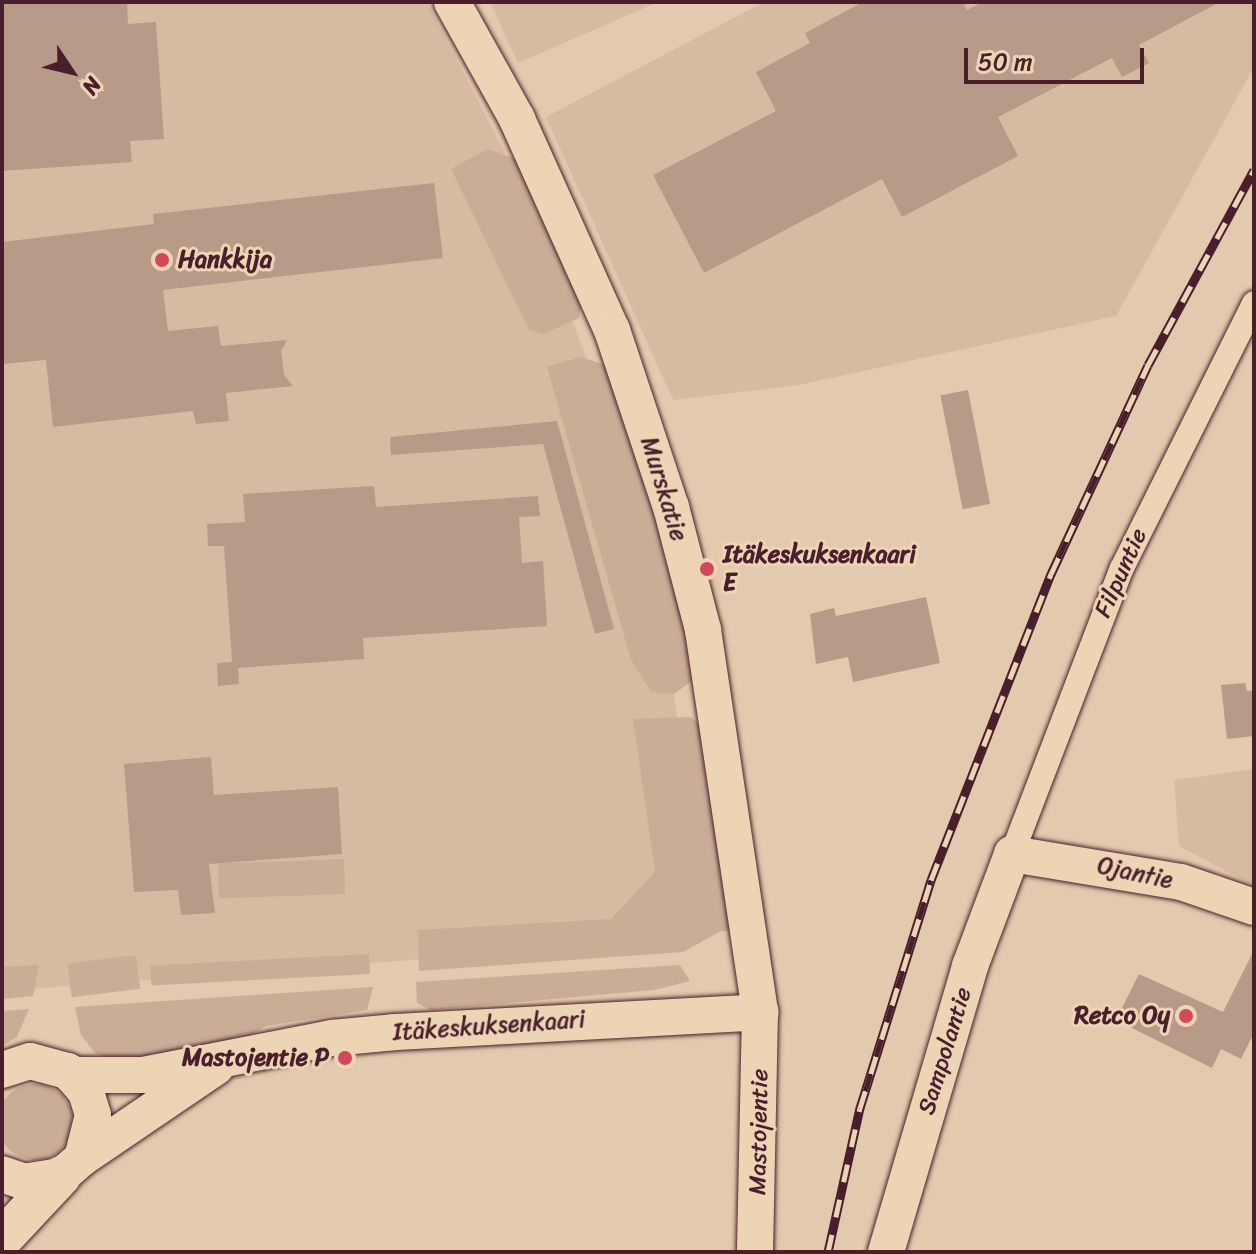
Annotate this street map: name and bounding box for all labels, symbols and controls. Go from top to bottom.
north arrow [32,32,112,112]
scale bar [968,32,1148,82]
text: 50 m [978,41,1033,83]
text: N [72,69,112,103]
place label: Hankkija [178,246,272,274]
marker: Hankkija [153,251,171,269]
street label: Murskatie [635,433,693,545]
street label: Filpuntie [1089,524,1153,622]
place label: Itäkeskuksenkaari E [723,541,916,597]
marker: Itäkeskuksenkaari E [698,560,716,578]
street label: Ojantie [1095,851,1175,895]
street label: Sampolantie [912,984,978,1118]
place label: Retco Oy [1074,1002,1170,1030]
street label: Itäkeskuksenkaari [392,1005,586,1047]
marker: Retco Oy [1177,1007,1195,1025]
place label: Mastojentie P [182,1044,329,1072]
marker: Mastojentie P [336,1049,354,1067]
street label: Mastojentie [743,1069,775,1195]

